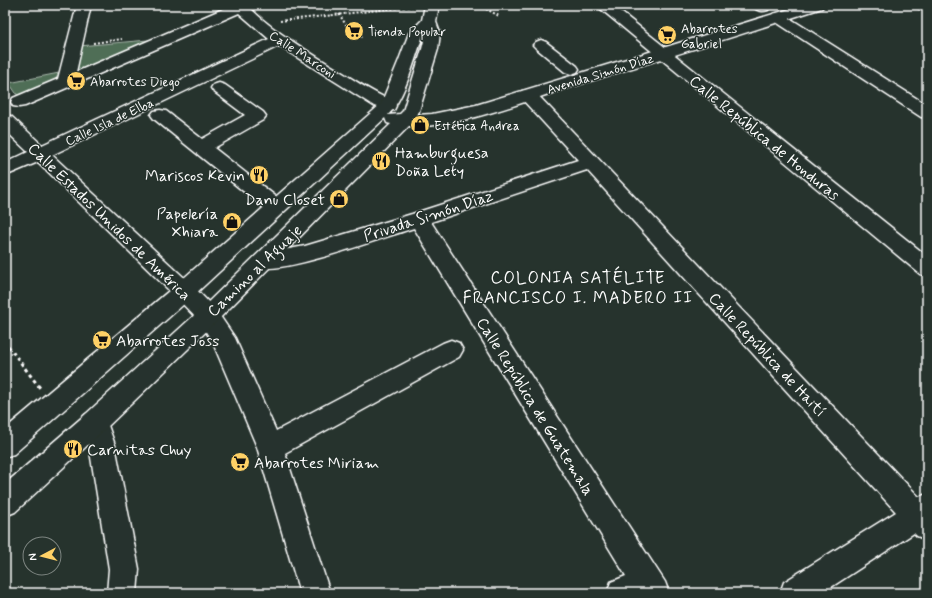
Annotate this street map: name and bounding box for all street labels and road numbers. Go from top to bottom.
street label: Calle Marconi [266,27,339,83]
street label: Avenida Simón Díaz [545,50,656,99]
street label: Calle República de Honduras [684,71,844,205]
street label: Calle Isla de Elba [63,94,157,150]
street label: Calle Estados Unidos de América [23,138,195,306]
street label: Privada Simón Díaz [361,186,496,247]
street label: Camino al Aguaje [203,220,308,323]
street label: Calle República de Haití [704,288,830,422]
street label: Calle República de Guatemala [471,314,598,500]

